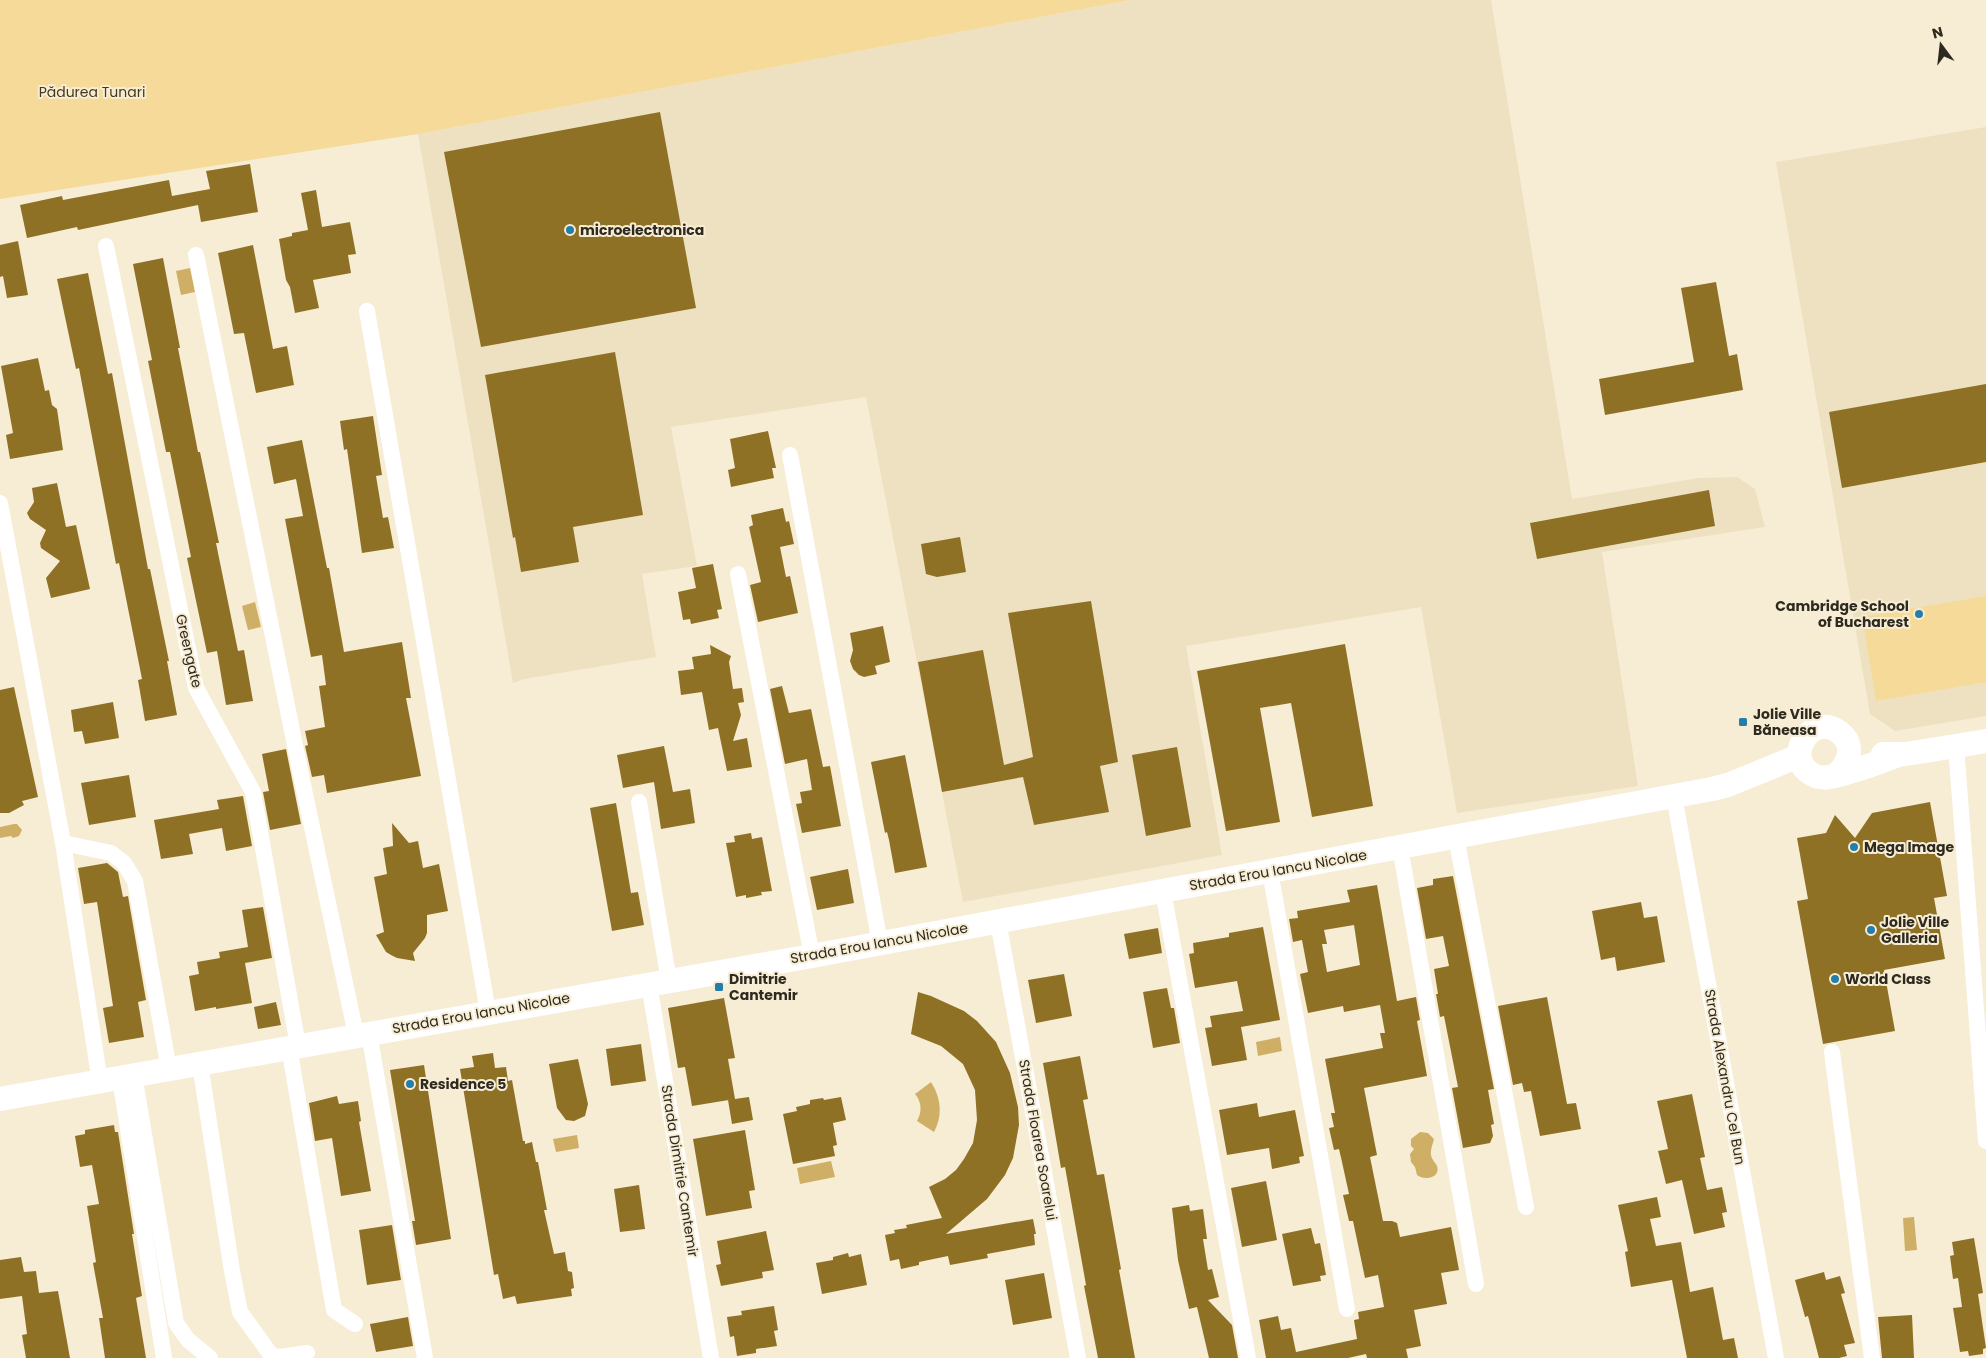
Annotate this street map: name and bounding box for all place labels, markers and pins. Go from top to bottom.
place label: microelectronica [580,220,704,240]
marker: microelectronica [564,224,576,236]
place label: Cambridge School of Bucharest [1775,596,1909,632]
marker: Cambridge School of Bucharest [1913,608,1925,620]
place label: Jolie Ville Băneasa [1753,704,1821,740]
marker: Jolie Ville Băneasa [1737,716,1749,728]
place label: Mega Image [1864,837,1954,857]
marker: Mega Image [1848,841,1860,853]
place label: Jolie Ville Galleria [1881,912,1949,948]
marker: Jolie Ville Galleria [1865,924,1877,936]
place label: Dimitrie Cantemir [729,969,798,1005]
place label: World Class [1845,969,1931,989]
marker: World Class [1829,973,1841,985]
marker: Dimitrie Cantemir [713,981,725,993]
place label: Residence 5 [420,1074,506,1094]
marker: Residence 5 [404,1078,416,1090]

